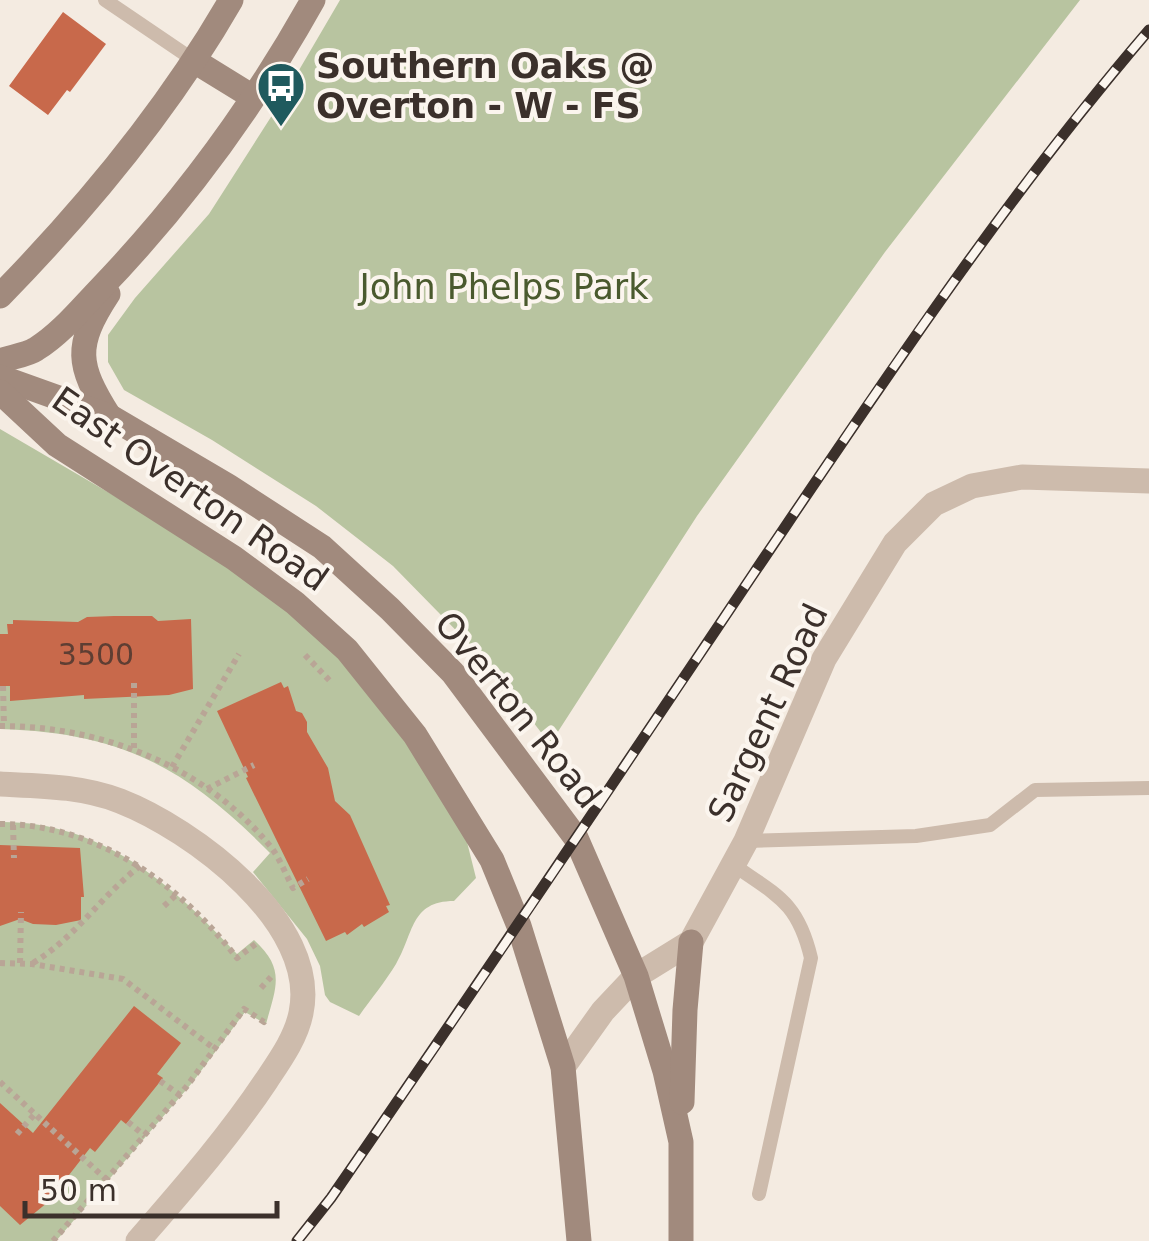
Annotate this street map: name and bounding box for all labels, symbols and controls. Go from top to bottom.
place label: Southern Oaks @ Overton - W - FS [316,46,655,126]
bus stop icon: Southern Oaks @ Overton - W - FS [255,60,307,128]
park label: John Phelps Park [358,267,649,307]
street label: East Overton Road [45,379,335,599]
street label: Sargent Road [700,598,836,828]
street label: Overton Road [427,604,609,816]
house number: 3500 [58,637,134,672]
scale bar [25,1156,278,1218]
text: 50 m [40,1173,117,1208]

